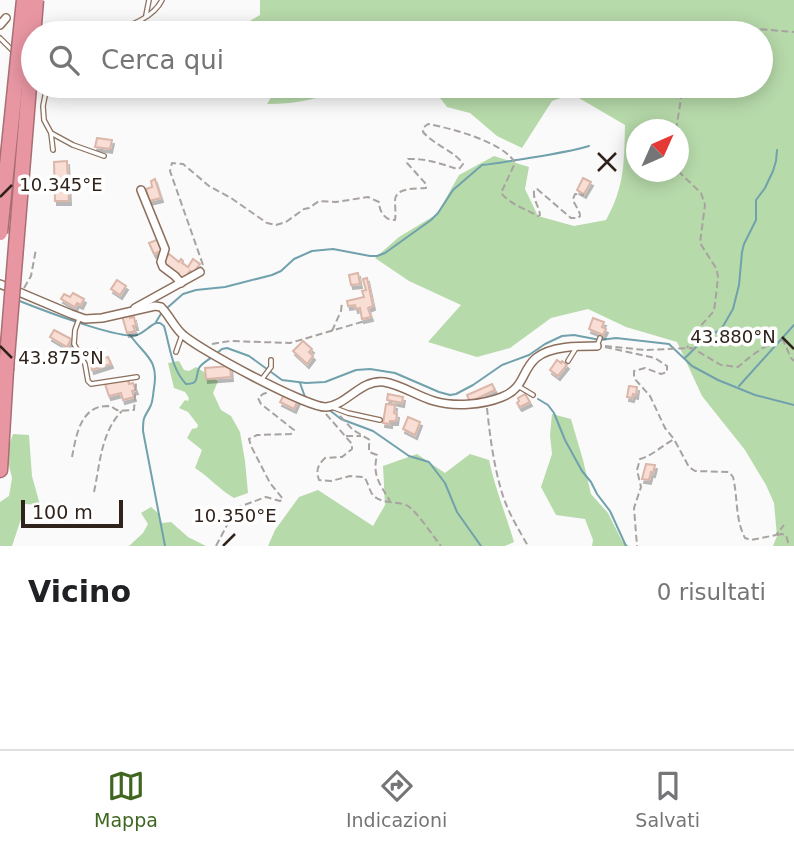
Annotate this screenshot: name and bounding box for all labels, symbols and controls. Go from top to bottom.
search box [21,21,773,98]
icon: search [45,41,83,79]
text: Cerca qui [101,45,224,75]
north arrow [626,119,689,182]
text: 10.345°E [19,174,103,195]
text: 43.880°N [690,326,776,347]
text: 43.875°N [18,347,104,368]
scale bar [21,497,122,529]
text: 100 m [32,501,93,523]
text: 10.350°E [193,505,277,526]
text: Vicino [28,574,131,609]
text: 0 risultati [657,579,766,605]
tab: Mappa [94,767,158,831]
tab: Indicazioni [346,767,447,831]
tab: Salvati [635,767,700,831]

